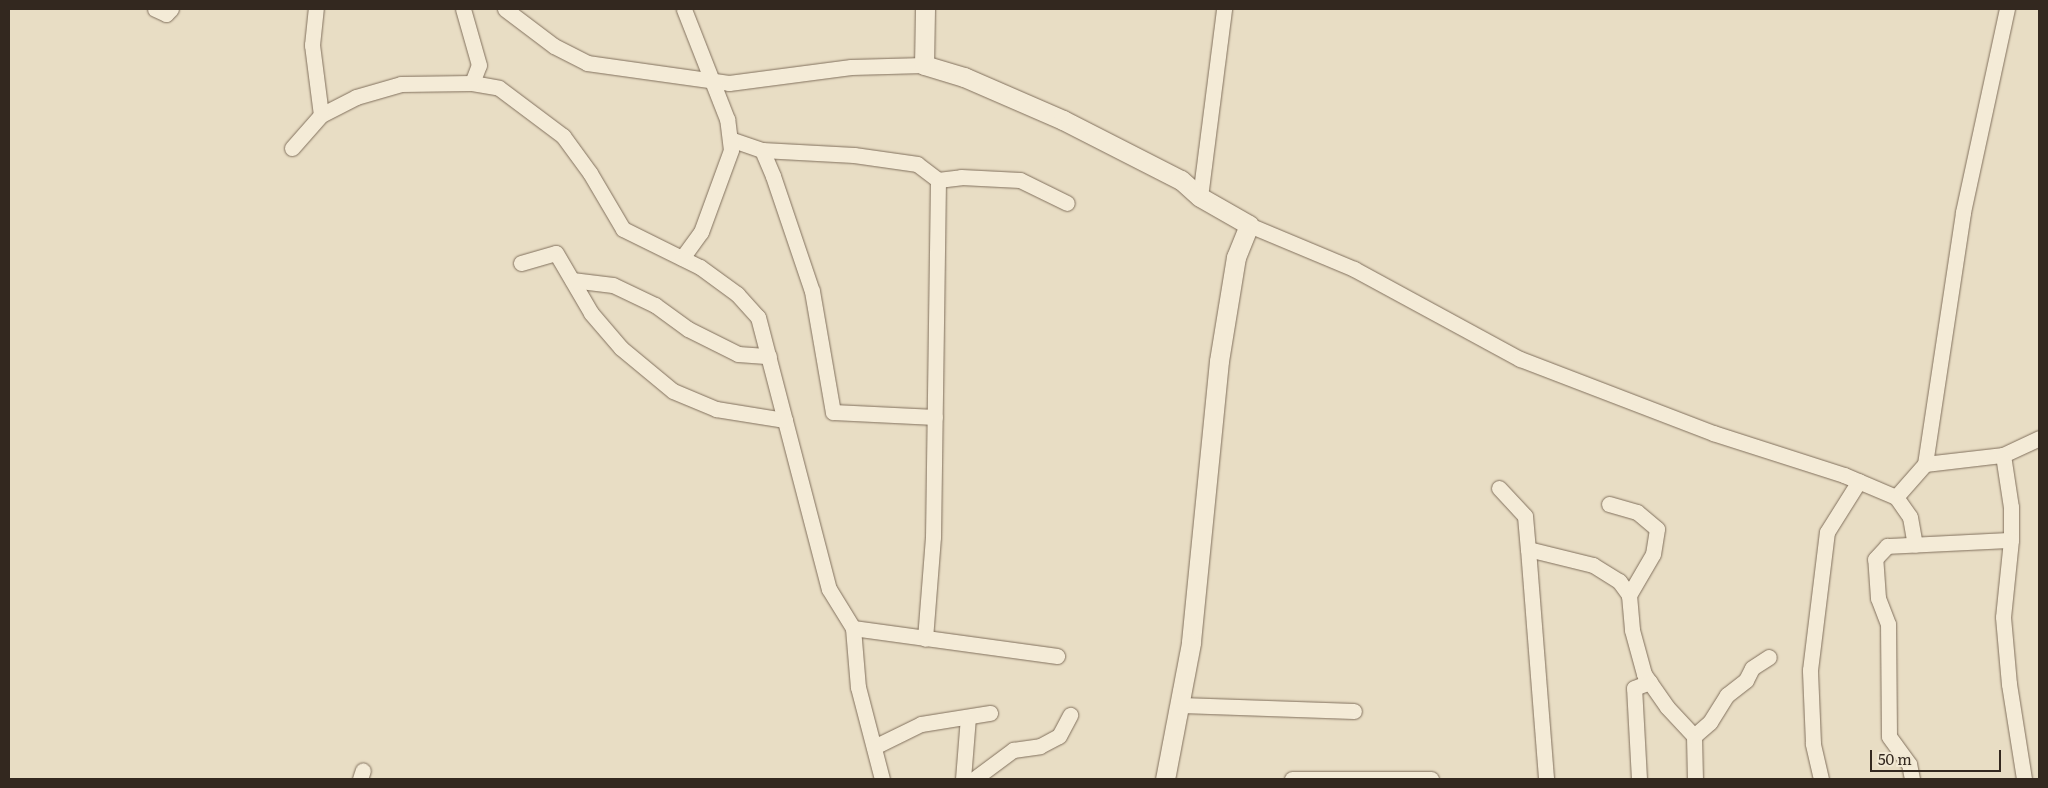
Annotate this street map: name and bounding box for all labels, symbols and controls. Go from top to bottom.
scale bar [1873,740,2004,772]
text: 50 m [1878,747,1912,770]

